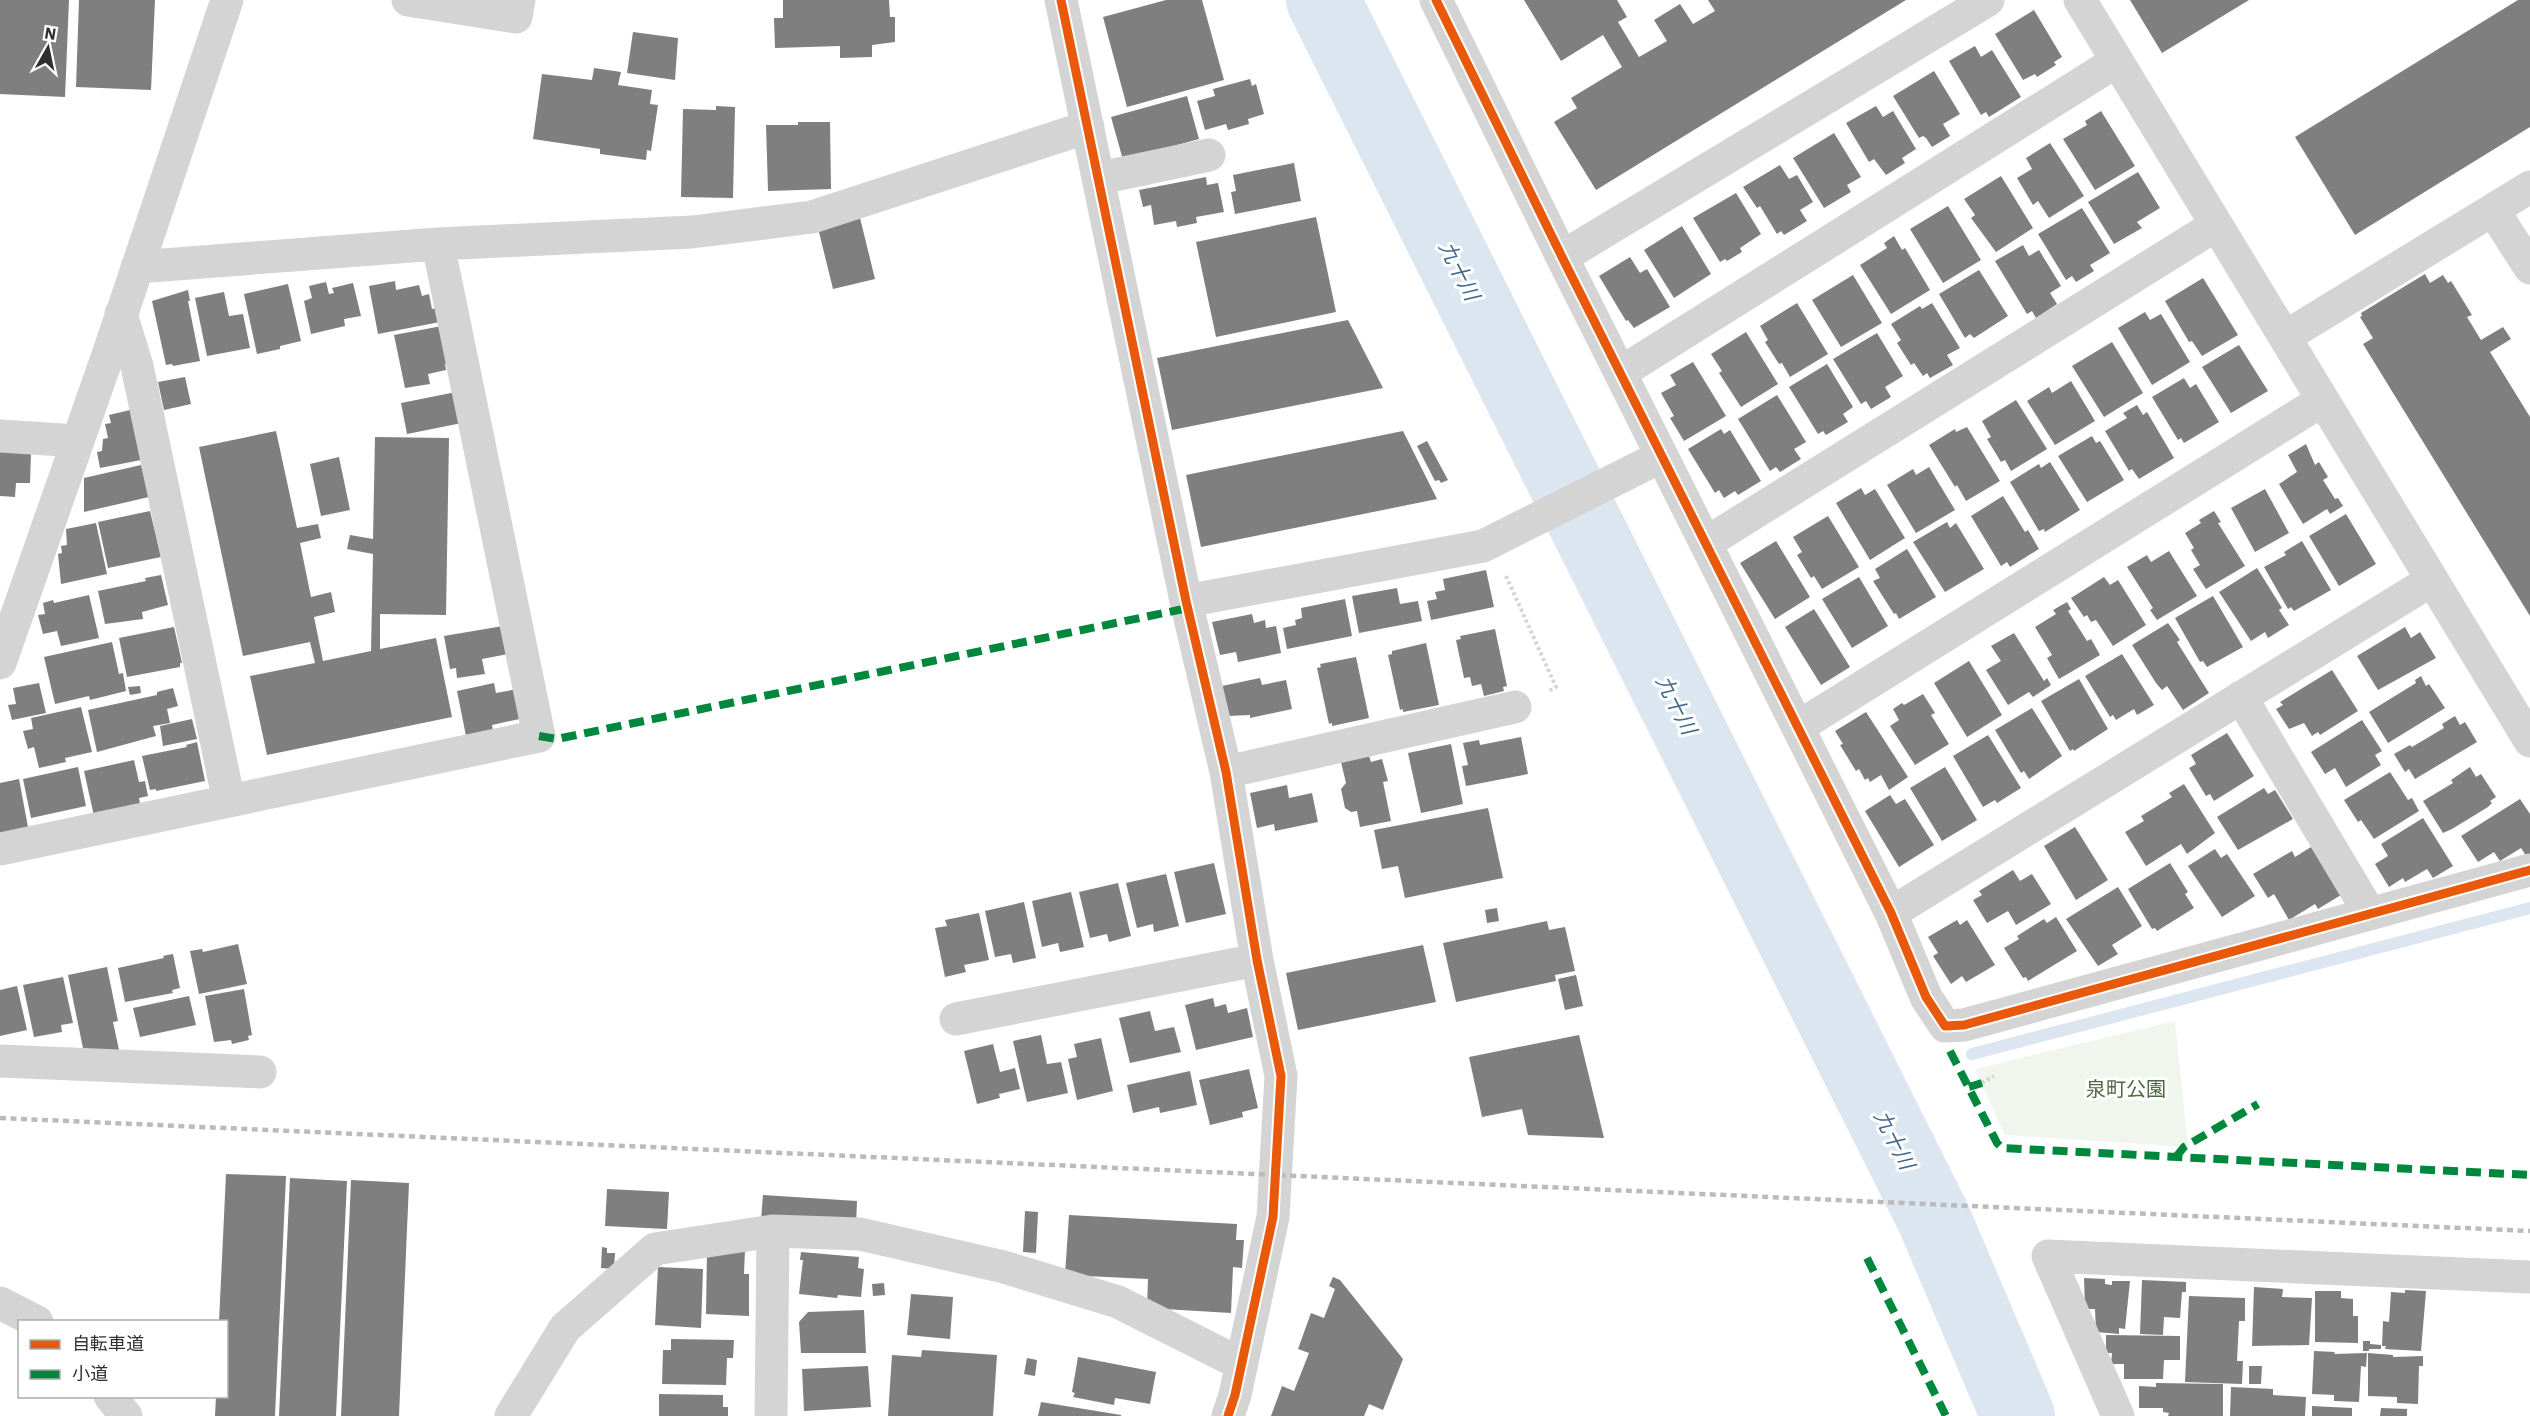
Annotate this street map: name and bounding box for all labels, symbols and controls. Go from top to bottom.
north arrow [18,18,78,78]
text: N [43,22,58,44]
water label: 九十川 [1433,236,1488,307]
water label: 九十川 [1650,670,1705,741]
park label: 泉町公園 [2086,1075,2166,1102]
water label: 九十川 [1868,1105,1923,1176]
legend [18,1320,228,1398]
text: 自転車道 [72,1332,144,1355]
text: 小道 [72,1362,108,1385]

